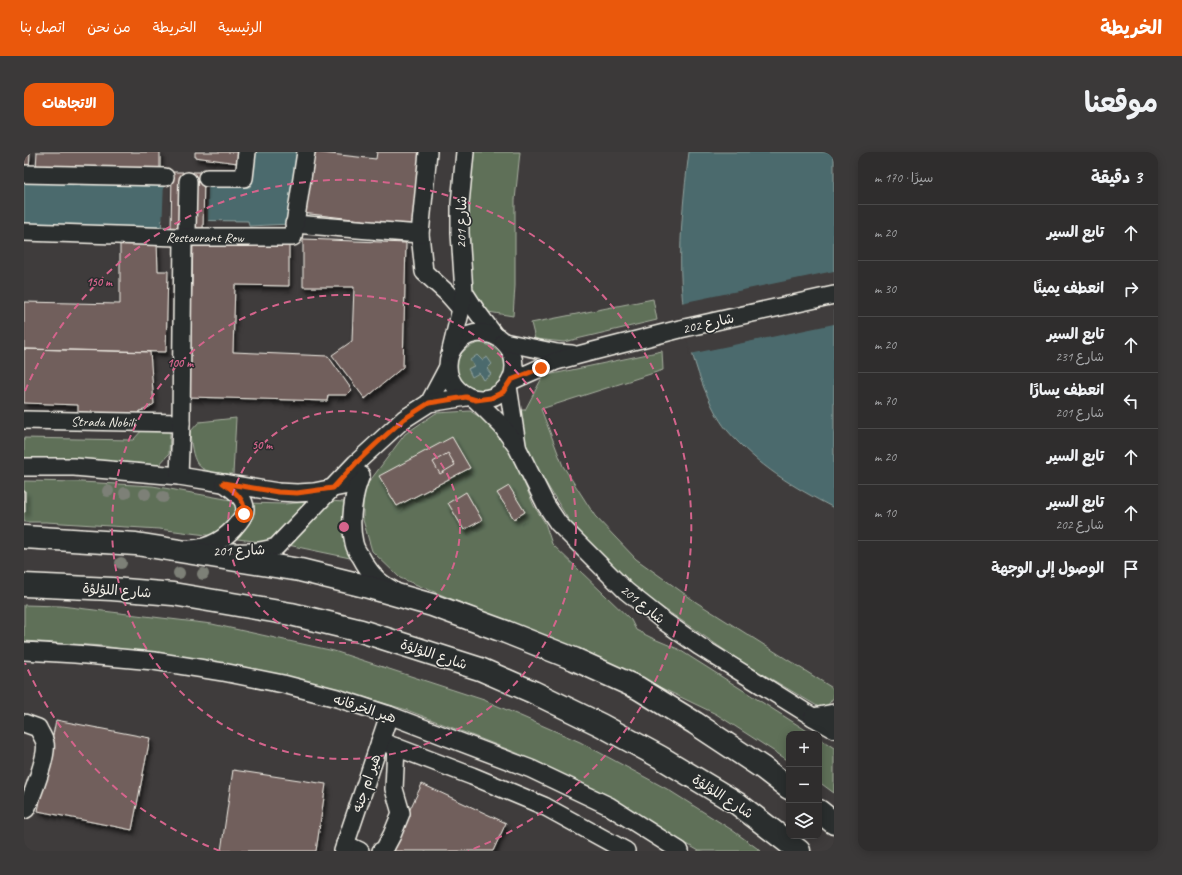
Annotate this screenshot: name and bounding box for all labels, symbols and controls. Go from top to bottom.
text: الخريطة [1100,16,1162,40]
text: اتصل بنا [20,19,65,36]
text: من نحن [87,19,131,36]
text: الخريطة [153,19,196,36]
text: الرئيسية [218,19,262,36]
button: الاتجاهات [24,83,114,126]
text: موقعنا [1084,85,1158,120]
text: 3 دقيقة [1091,167,1142,188]
text: سيرًا · 170 m [874,170,933,186]
street label: شارع 201 [453,196,471,248]
icon: ahead [1120,222,1142,244]
text: تابع السير [1047,223,1104,242]
text: 20 m [874,225,896,241]
street label: Restaurant Row [166,229,245,246]
text: 150 m [86,274,113,290]
icon: right [1120,278,1142,300]
text: انعطف يمينًا [1033,279,1104,298]
text: 30 m [874,281,896,297]
street label: شارع 202 [681,309,736,339]
text: تابع السير [1047,325,1104,344]
icon: ahead [1120,334,1142,356]
text: 20 m [874,337,896,353]
text: شارع 231 [1055,349,1104,365]
text: 100 m [167,355,194,371]
route end [532,359,550,377]
text: انعطف يسارًا [1029,381,1104,400]
icon: left [1120,390,1142,412]
text: 70 m [874,393,896,409]
text: شارع 201 [1055,405,1104,421]
street label: Strada Nobili [71,413,138,431]
text: 50 m [252,437,273,453]
icon: ahead [1120,446,1142,468]
text: تابع السير [1047,447,1104,466]
text: 20 m [874,449,896,465]
text: تابع السير [1047,493,1104,512]
icon: ahead [1120,502,1142,524]
route start [235,505,253,523]
text: 10 m [874,505,896,521]
text: شارع 202 [1055,517,1104,533]
centre of rings [337,520,351,534]
street label: شارع 201 [212,541,266,561]
icon: arrive [1120,558,1142,580]
text: الوصول إلى الوجهة [991,559,1104,578]
street label: شارع اللؤلؤة [82,580,152,602]
street label: شارع 201 [616,581,668,628]
street label: شارع اللؤلؤة [398,636,469,674]
street label: هير الخرقانه [331,690,399,727]
map controls [786,731,822,839]
button: + [786,731,822,767]
street label: هير ام جنه [349,752,386,815]
button: − [786,767,822,803]
street label: شارع اللؤلؤة [689,770,756,823]
button: layers [786,803,822,839]

